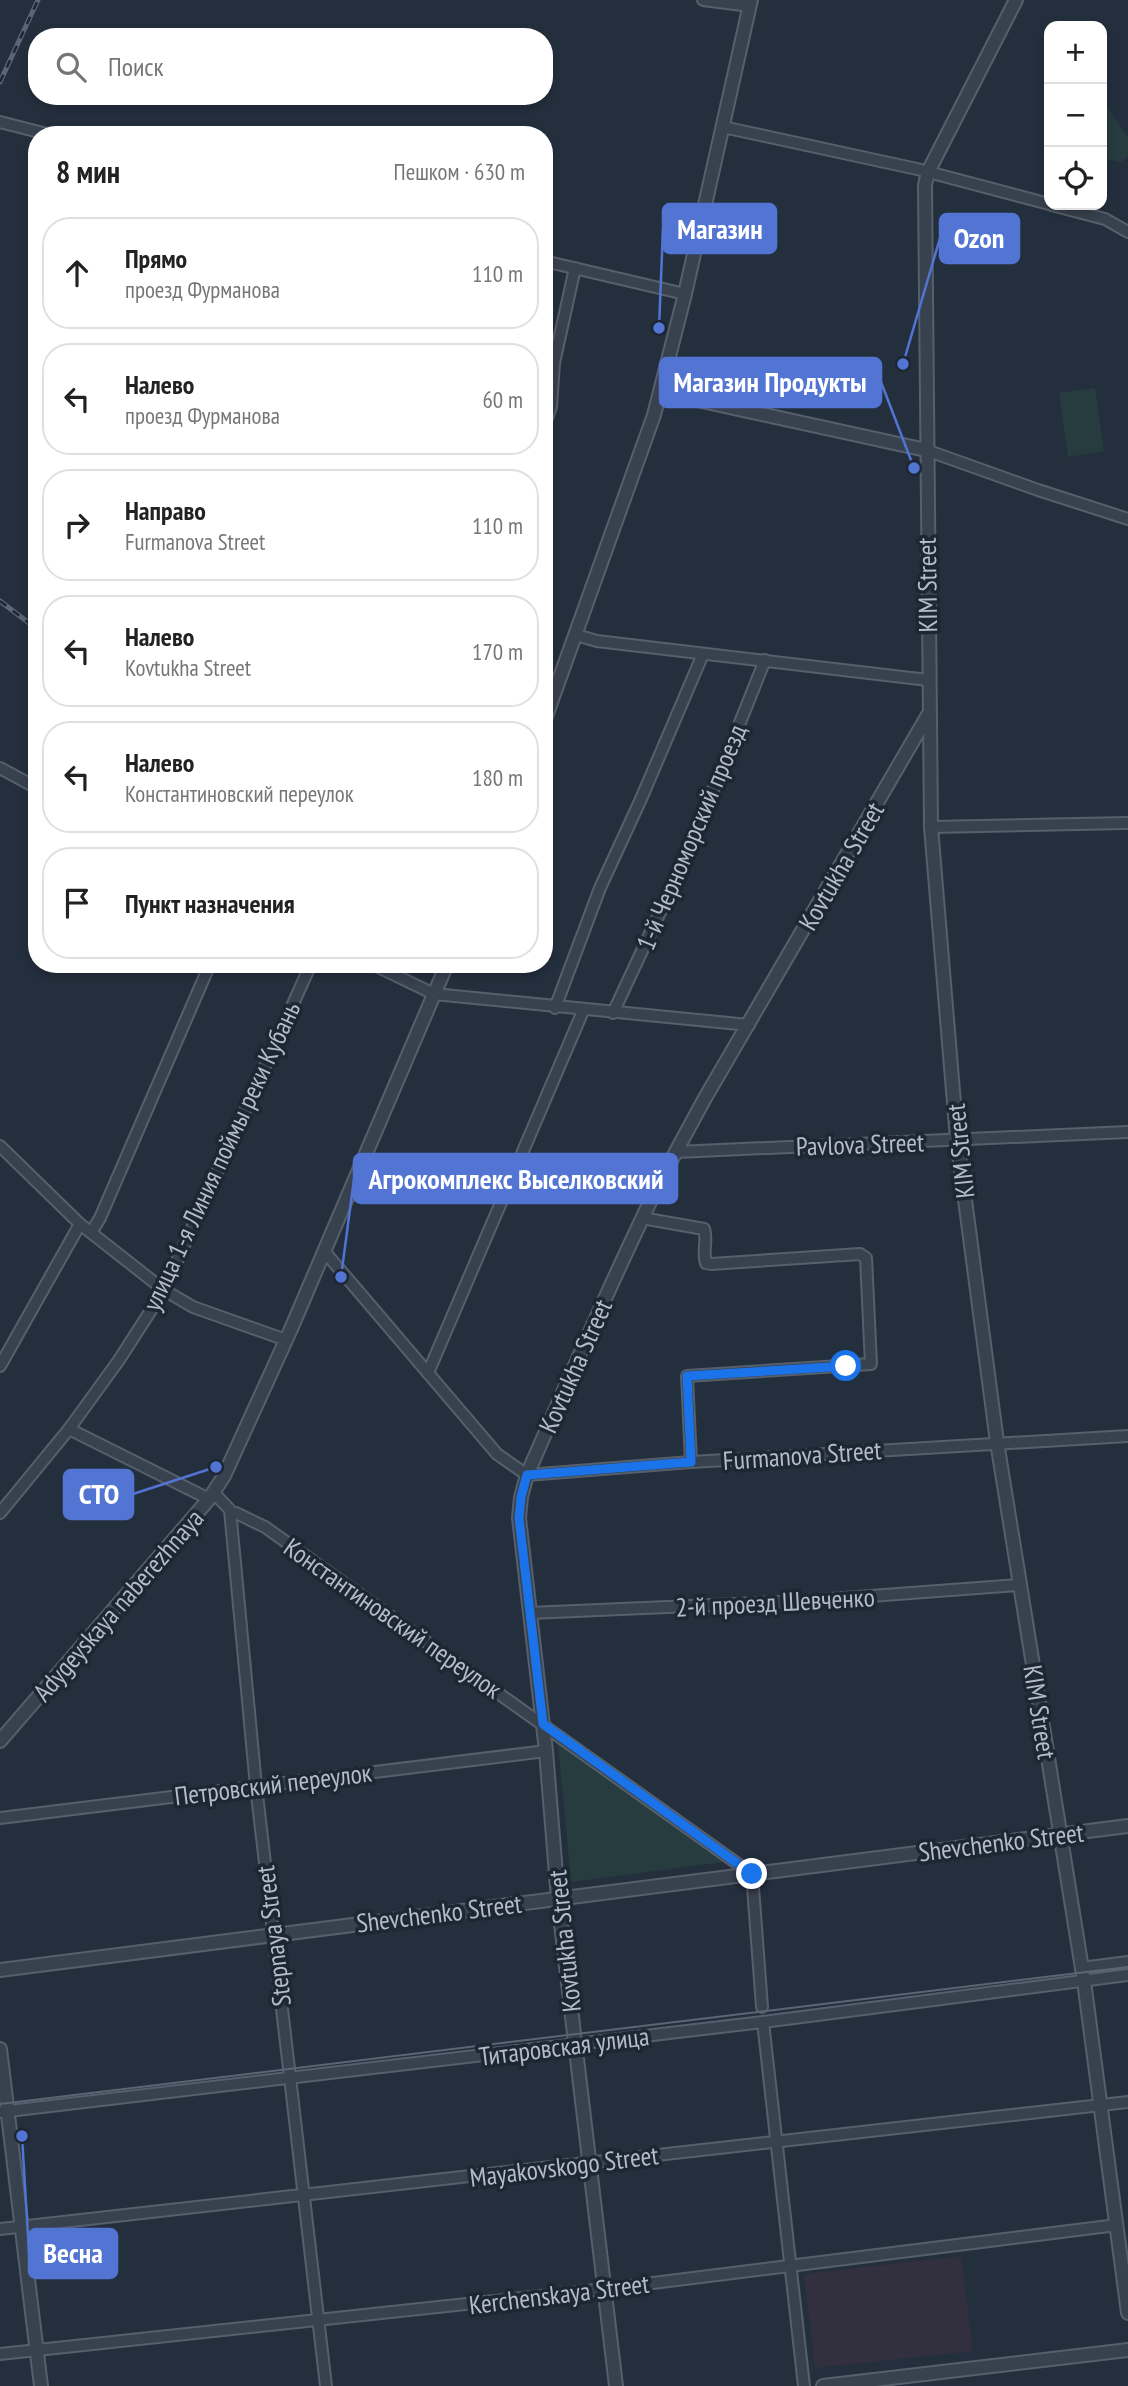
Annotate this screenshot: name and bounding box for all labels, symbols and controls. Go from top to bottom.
map controls [1044,21,1107,210]
button: + [1044,21,1107,84]
search box [28,28,553,105]
icon: search [52,48,90,86]
text: Поиск [108,50,164,83]
button: − [1044,84,1107,147]
button: locate [1044,147,1107,210]
text: 8 мин [56,152,120,191]
text: Пешком · 630 m [394,157,525,186]
callout: Магазин [663,204,776,253]
text: Магазин [677,210,763,247]
callout: Ozon [940,214,1019,263]
text: Ozon [954,219,1004,256]
text: Прямо [125,242,187,275]
icon: ahead [58,254,96,292]
text: 110 m [472,259,523,288]
text: проезд Фурманова [125,275,280,304]
callout: Магазин Продукты [660,358,881,407]
text: Магазин Продукты [674,363,866,400]
text: Налево [125,368,194,401]
icon: left [58,380,96,418]
text: 60 m [482,385,523,414]
text: проезд Фурманова [125,401,280,430]
text: Направо [125,494,206,527]
icon: right [58,506,96,544]
text: 110 m [472,511,523,540]
text: Furmanova Street [125,527,265,556]
street label: KIM Street [910,537,944,633]
text: Налево [125,620,194,653]
icon: left [58,632,96,670]
text: 170 m [472,637,523,666]
text: Kovtukha Street [125,653,251,682]
street label: 1-й Черноморский проезд [628,719,754,955]
text: Налево [125,746,194,779]
icon: left [58,758,96,796]
text: 180 m [472,763,523,792]
text: Константиновский переулок [125,779,354,808]
street label: Kovtukha Street [791,796,891,936]
icon: arrive [58,884,96,922]
text: Пункт назначения [125,887,295,920]
street label: улица 1-я Линия поймы реки Кубань [135,996,307,1316]
street label: KIM Street [939,1102,981,1200]
street label: Pavlova Street [795,1125,925,1163]
callout: Агрокомплекс Выселковский [354,1154,677,1203]
text: Агрокомплекс Выселковский [368,1160,663,1197]
street label: Kovtukha Street [531,1294,619,1438]
route start [830,1350,861,1381]
street label: Furmanova Street [722,1433,882,1477]
callout: СТО [64,1470,133,1519]
text: СТО [79,1475,119,1512]
street label: Adygeyskaya naberezhnaya [26,1502,210,1708]
street label: Константиновский переулок [278,1530,508,1706]
street label: 2-й проезд Шевченко [675,1580,875,1624]
street label: KIM Street [1016,1663,1064,1761]
street label: Петровский переулок [173,1756,373,1812]
street label: Shevchenko Street [917,1815,1085,1869]
route end [736,1858,767,1889]
street label: Stepnaya Street [248,1864,298,2008]
street label: Kovtukha Street [540,1868,588,2014]
street label: Shevchenko Street [355,1886,523,1940]
street label: Титаровская улица [477,2019,651,2073]
street label: Mayakovskogo Street [468,2138,660,2194]
callout: Весна [29,2229,117,2278]
text: Весна [43,2234,103,2271]
street label: Kerchenskaya Street [467,2267,651,2321]

